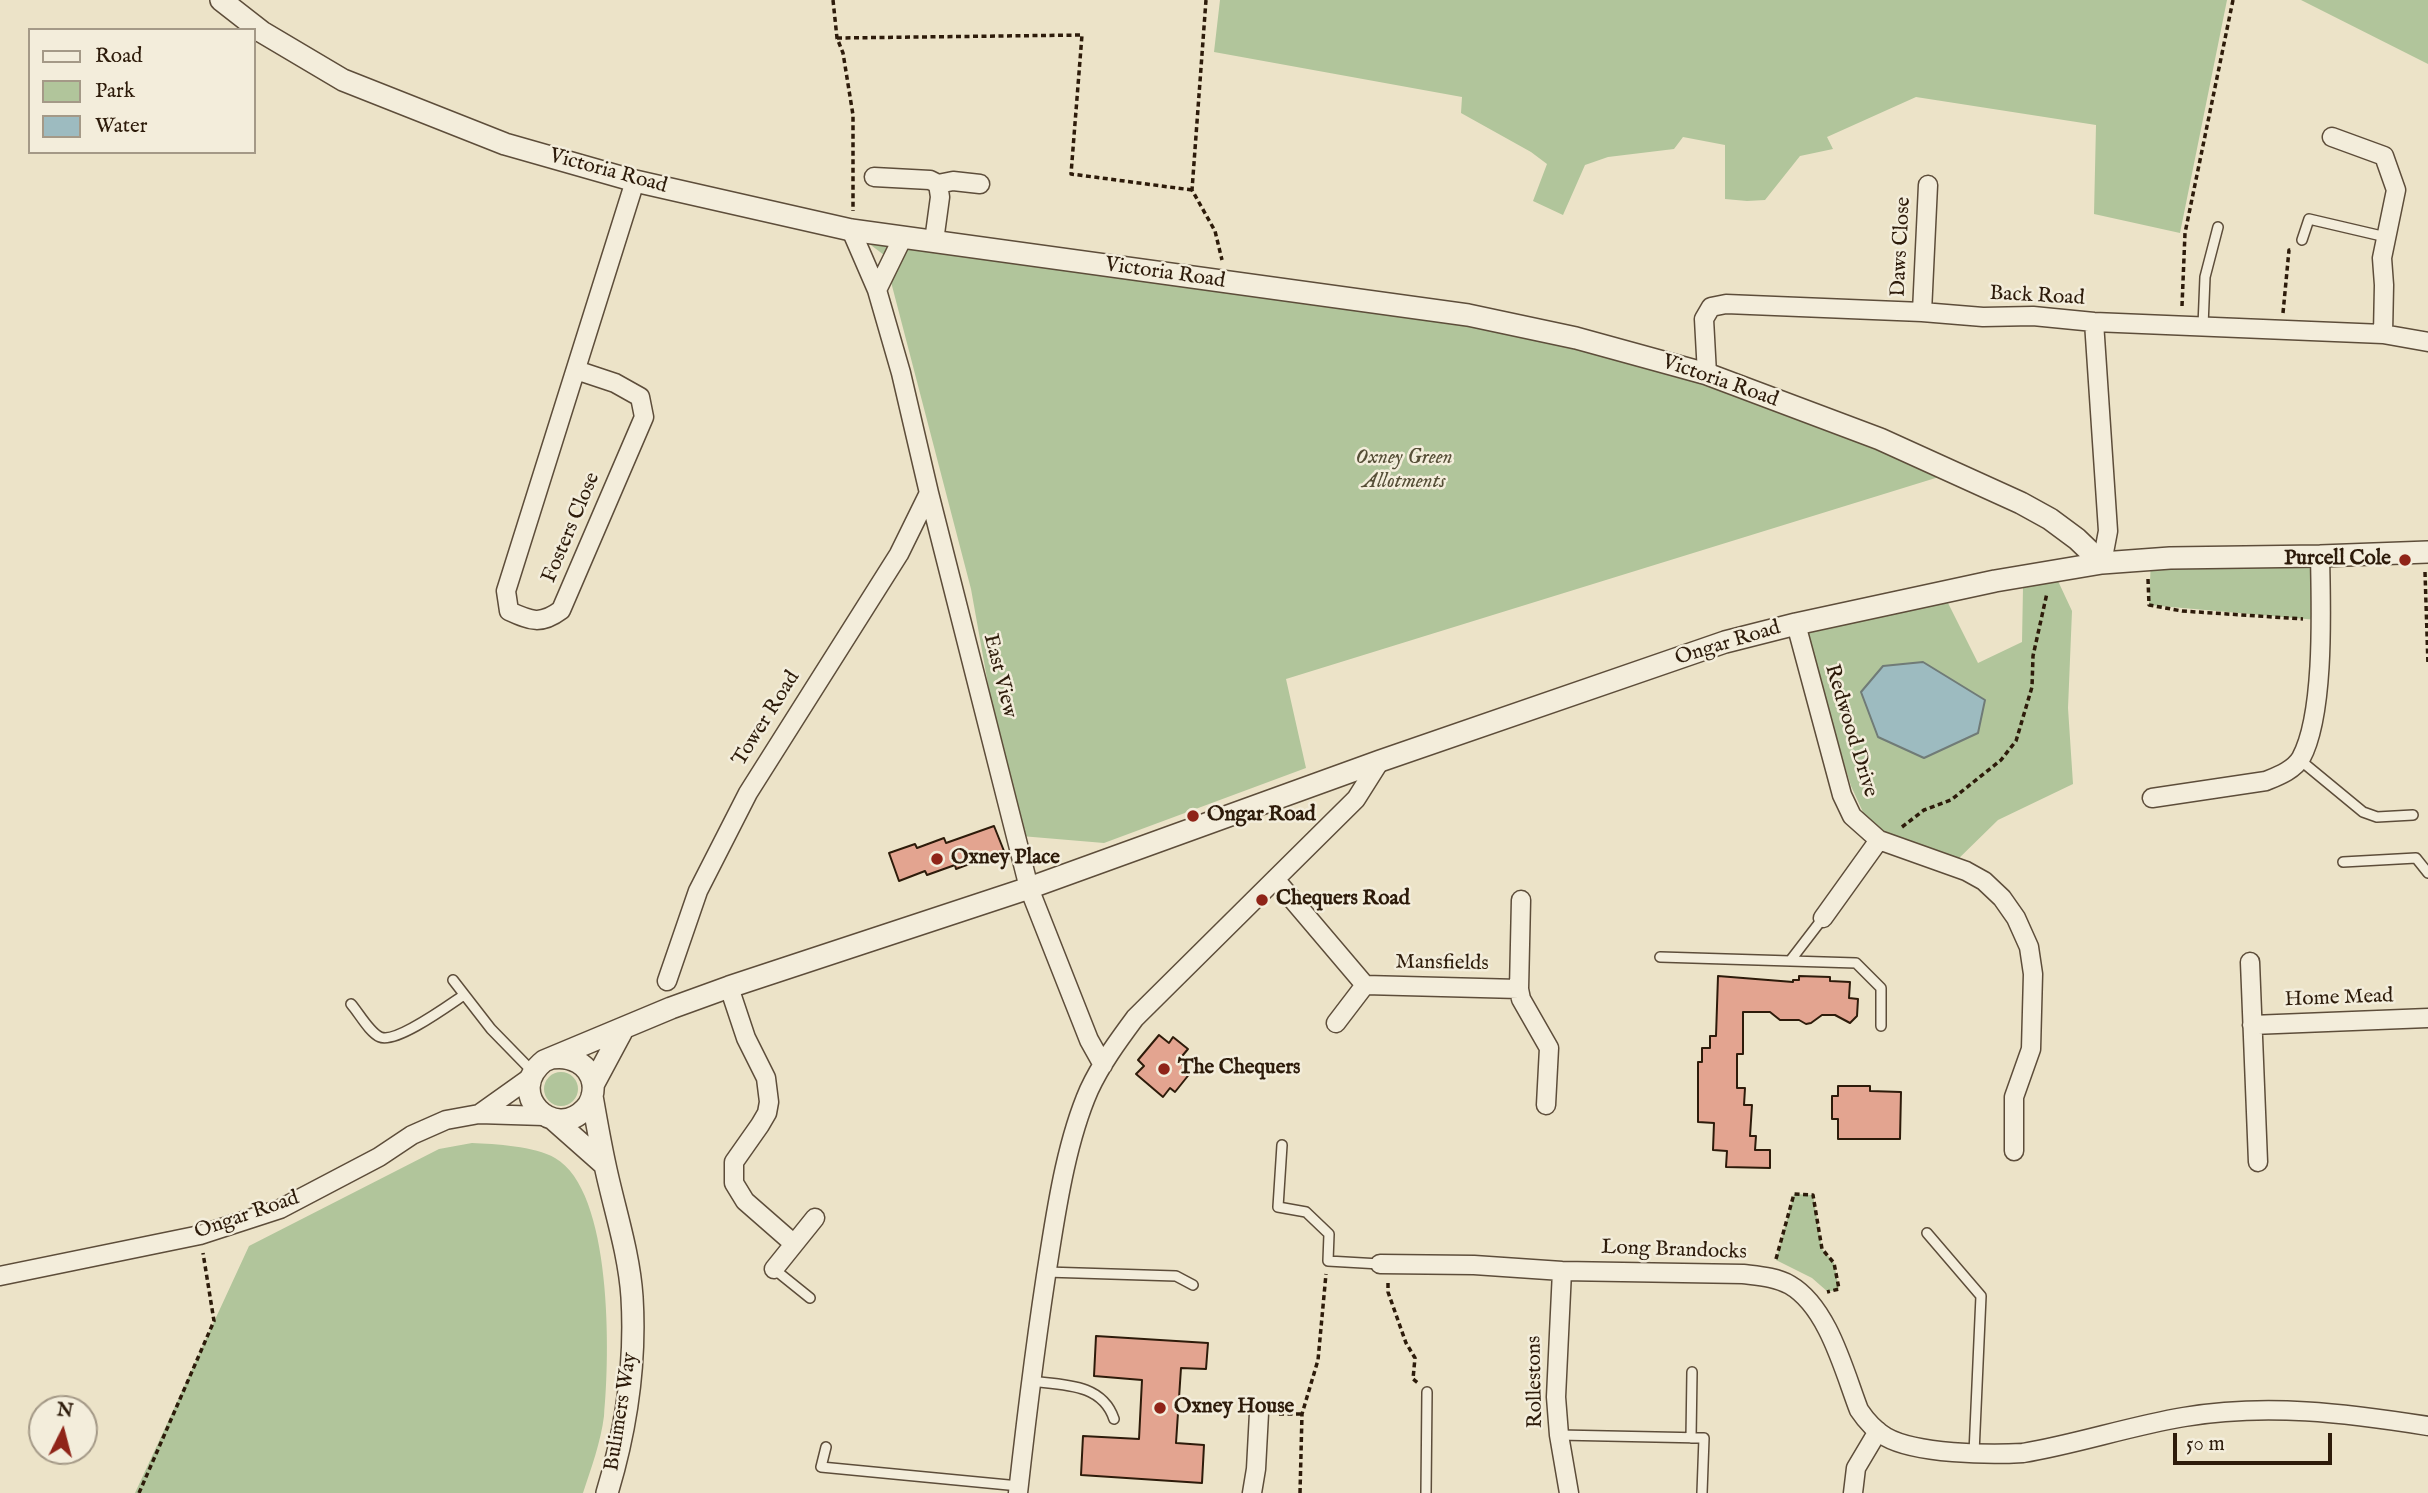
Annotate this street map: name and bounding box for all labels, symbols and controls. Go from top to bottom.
legend [28,28,256,154]
text: Road [95,43,142,70]
text: Park [95,78,135,105]
text: Water [95,113,147,140]
street label: Victoria Road [546,144,670,200]
street label: Daws Close [1887,196,1917,298]
street label: Victoria Road [1103,253,1227,295]
street label: Back Road [1989,282,2085,312]
street label: Victoria Road [1659,350,1781,414]
park label: Oxney Green Allotments [1356,446,1452,496]
street label: Fosters Close [537,469,607,587]
place label: Purcell Cole [2284,547,2391,573]
marker: Purcell Cole [2397,552,2413,568]
street label: Ongar Road [1672,616,1784,672]
street label: East View [976,631,1022,721]
street label: Redwood Drive [1818,662,1882,800]
street label: Tower Road [728,667,806,771]
place label: Ongar Road [1207,803,1316,829]
marker: Ongar Road [1185,808,1201,824]
place label: Oxney Place [951,846,1060,872]
marker: Oxney Place [929,851,945,867]
place label: Chequers Road [1276,887,1410,913]
marker: Chequers Road [1254,892,1270,908]
street label: Mansfields [1395,951,1489,977]
street label: Home Mead [2284,985,2394,1013]
place label: The Chequers [1178,1056,1300,1082]
marker: The Chequers [1156,1061,1172,1077]
street label: Ongar Road [191,1186,303,1246]
street label: Long Brandocks [1601,1236,1747,1266]
street label: Rollestons [1523,1336,1549,1428]
street label: Bulimers Way [600,1351,644,1473]
north arrow [28,1395,98,1465]
place label: Oxney House [1174,1395,1294,1421]
text: N [56,1398,74,1424]
marker: Oxney House [1152,1400,1168,1416]
scale bar [2176,1420,2335,1464]
text: 50 m [2186,1431,2225,1458]

